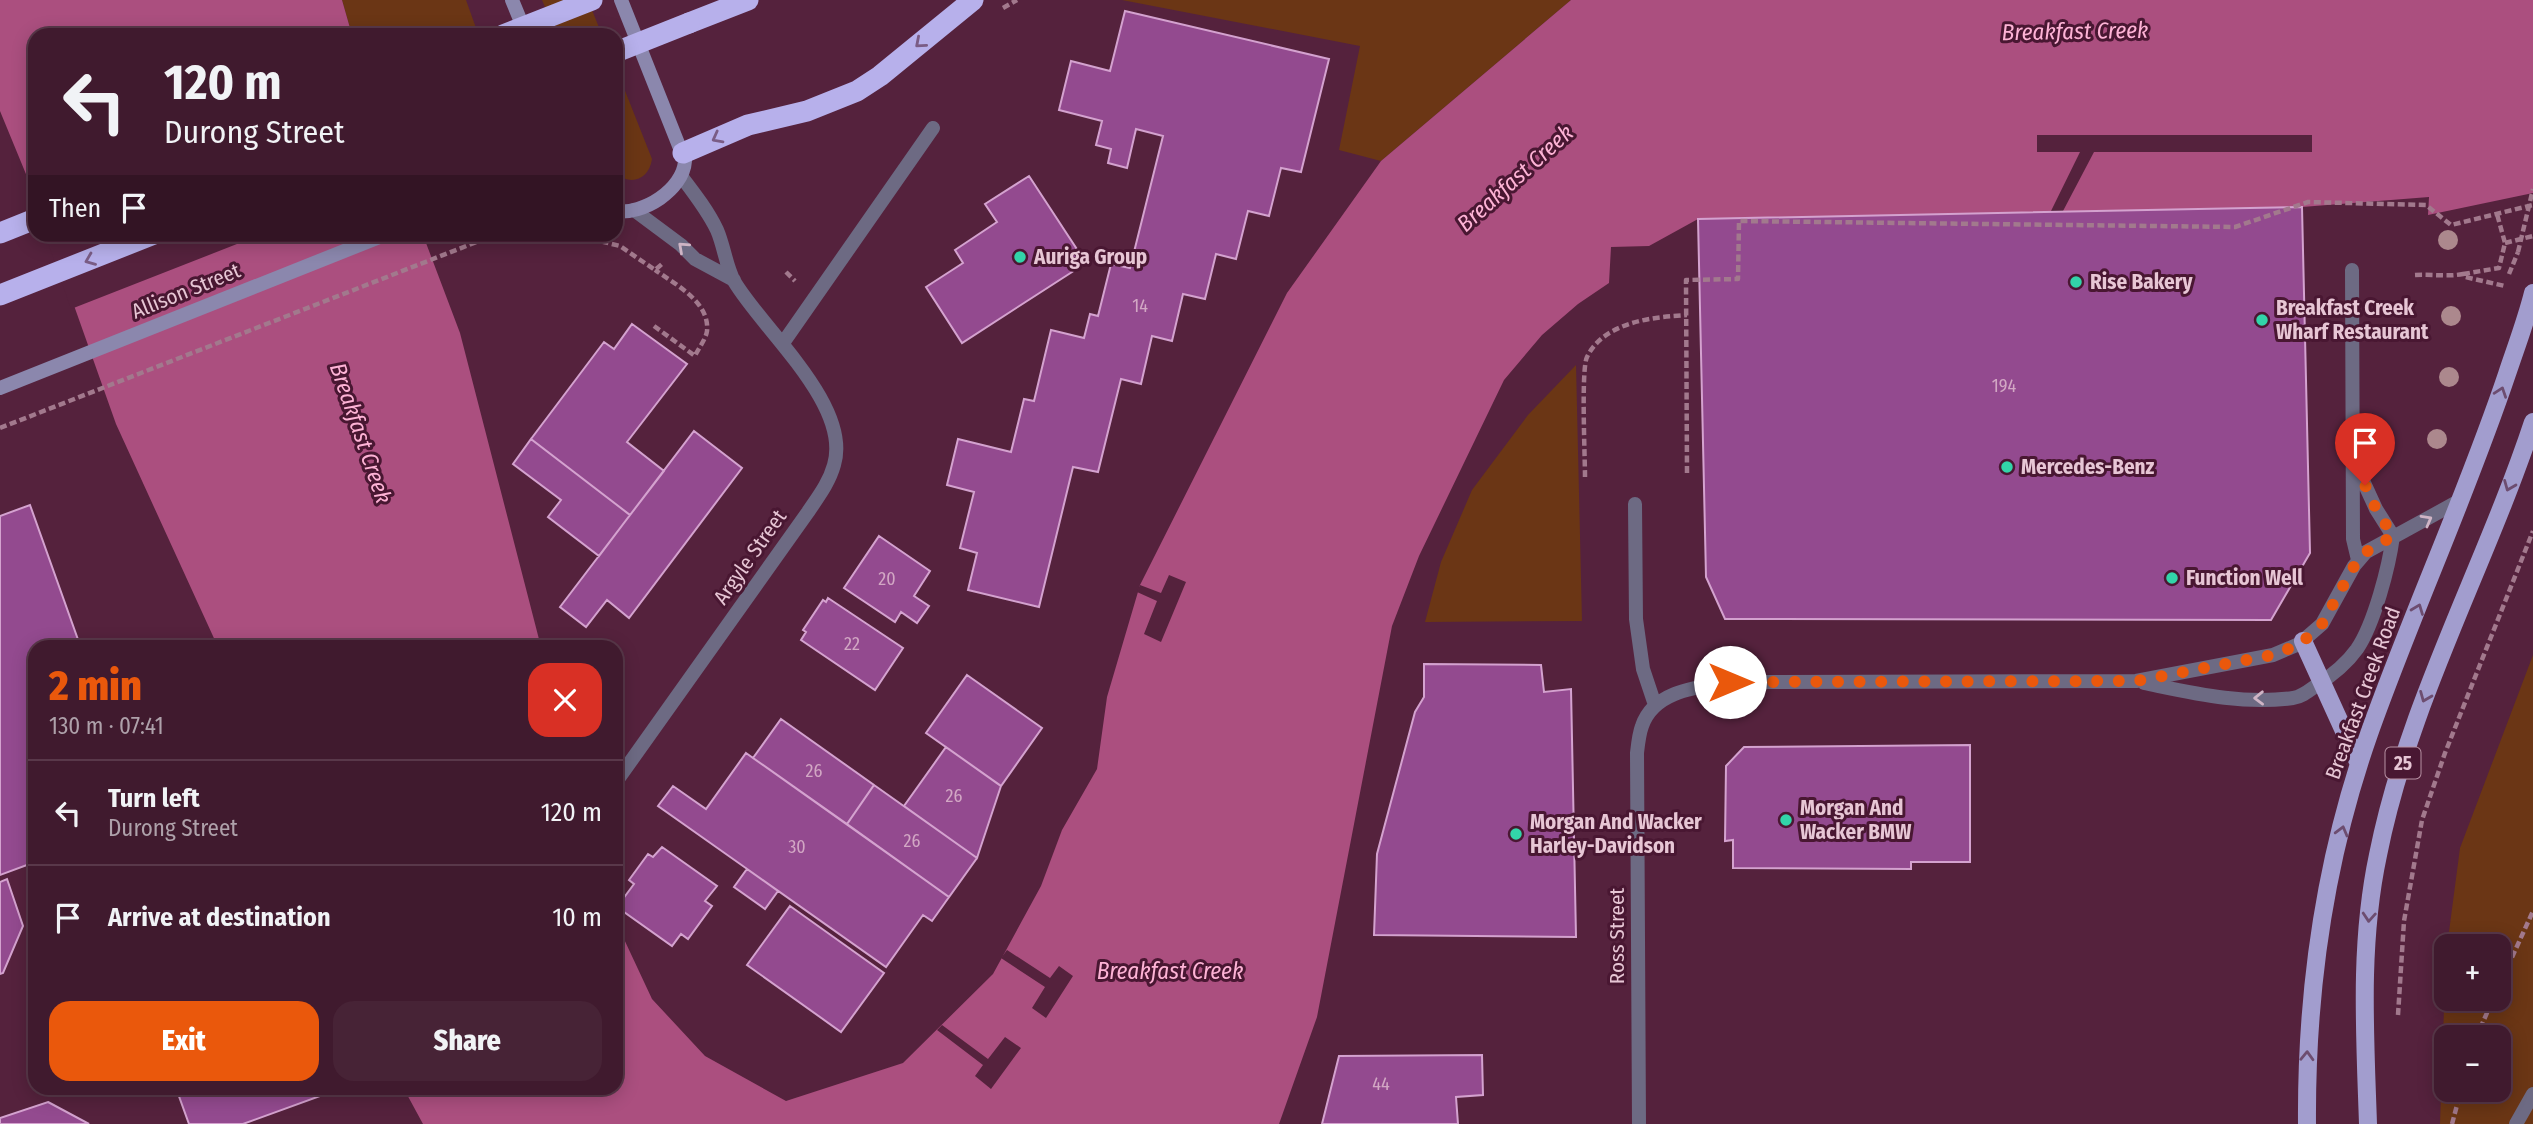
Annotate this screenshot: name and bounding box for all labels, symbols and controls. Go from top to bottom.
water label: Breakfast Creek [2001,16,2149,46]
one-way arrow [915,35,928,47]
text: 120 m [164,53,282,112]
icon: left [49,56,140,147]
text: Durong Street [164,113,345,151]
water label: Breakfast Creek [1451,118,1579,238]
one-way arrow [712,130,724,143]
icon: arrive [115,189,153,227]
text: Then [49,193,101,224]
one-way arrow [678,243,691,256]
place label: Auriga Group [1033,244,1147,270]
marker: Auriga Group [1012,249,1028,265]
one-way arrow [85,251,97,265]
street label: Allison Street [128,257,244,325]
place label: Rise Bakery [2090,269,2193,295]
marker: Rise Bakery [2068,274,2084,290]
house number: 14 [1132,295,1148,317]
place label: Breakfast Creek Wharf Restaurant [2276,295,2429,345]
marker: Breakfast Creek Wharf Restaurant [2254,312,2270,328]
water label: Breakfast Creek [324,359,398,507]
house number: 194 [1992,375,2016,397]
one-way arrow [2493,386,2507,398]
pin [2335,413,2395,485]
icon: arrive [2346,424,2384,462]
place label: Mercedes-Benz [2021,454,2155,480]
marker: Mercedes-Benz [1999,459,2015,475]
one-way arrow [2504,479,2518,491]
street label: Argyle Street [708,505,792,609]
one-way arrow [2419,515,2432,528]
place label: Function Well [2186,565,2303,591]
house number: 20 [878,568,896,590]
marker: Function Well [2164,570,2180,586]
street label: Breakfast Creek Road [2320,603,2406,783]
one-way arrow [2409,603,2423,615]
house number: 22 [844,633,860,655]
position arrow [1693,645,1767,719]
text: 2 min [49,661,142,711]
button: close [528,663,602,737]
one-way arrow [2419,690,2433,702]
one-way arrow [2253,691,2264,706]
text: 130 m · 07:41 [49,712,164,740]
road number: 25 [2386,748,2420,778]
house number: 26 [806,760,823,782]
text: Turn left [108,783,200,814]
house number: 26 [946,785,963,807]
icon: left [49,794,87,832]
place label: Morgan And Wacker BMW [1800,795,1912,845]
text: 120 m [541,797,602,828]
place label: Morgan And Wacker Harley-Davidson [1530,809,1702,859]
marker: Morgan And Wacker BMW [1778,812,1794,828]
text: Durong Street [108,814,238,842]
marker: Morgan And Wacker Harley-Davidson [1508,826,1524,842]
one-way arrow [2333,826,2348,838]
house number: 26 [904,830,921,852]
house number: 30 [788,836,806,858]
street label: Ross Street [1604,888,1630,984]
icon: arrive [49,899,87,937]
text: Arrive at destination [108,902,331,933]
text: 10 m [552,902,602,933]
one-way arrow [2362,911,2377,922]
map controls [2434,934,2511,1102]
button: + [2434,934,2511,1011]
water label: Breakfast Creek [1097,957,1243,985]
button: Exit [49,1001,319,1081]
button: Share [333,1001,602,1081]
button: − [2434,1025,2511,1102]
one-way arrow [2300,1050,2315,1061]
house number: 44 [1372,1073,1390,1095]

